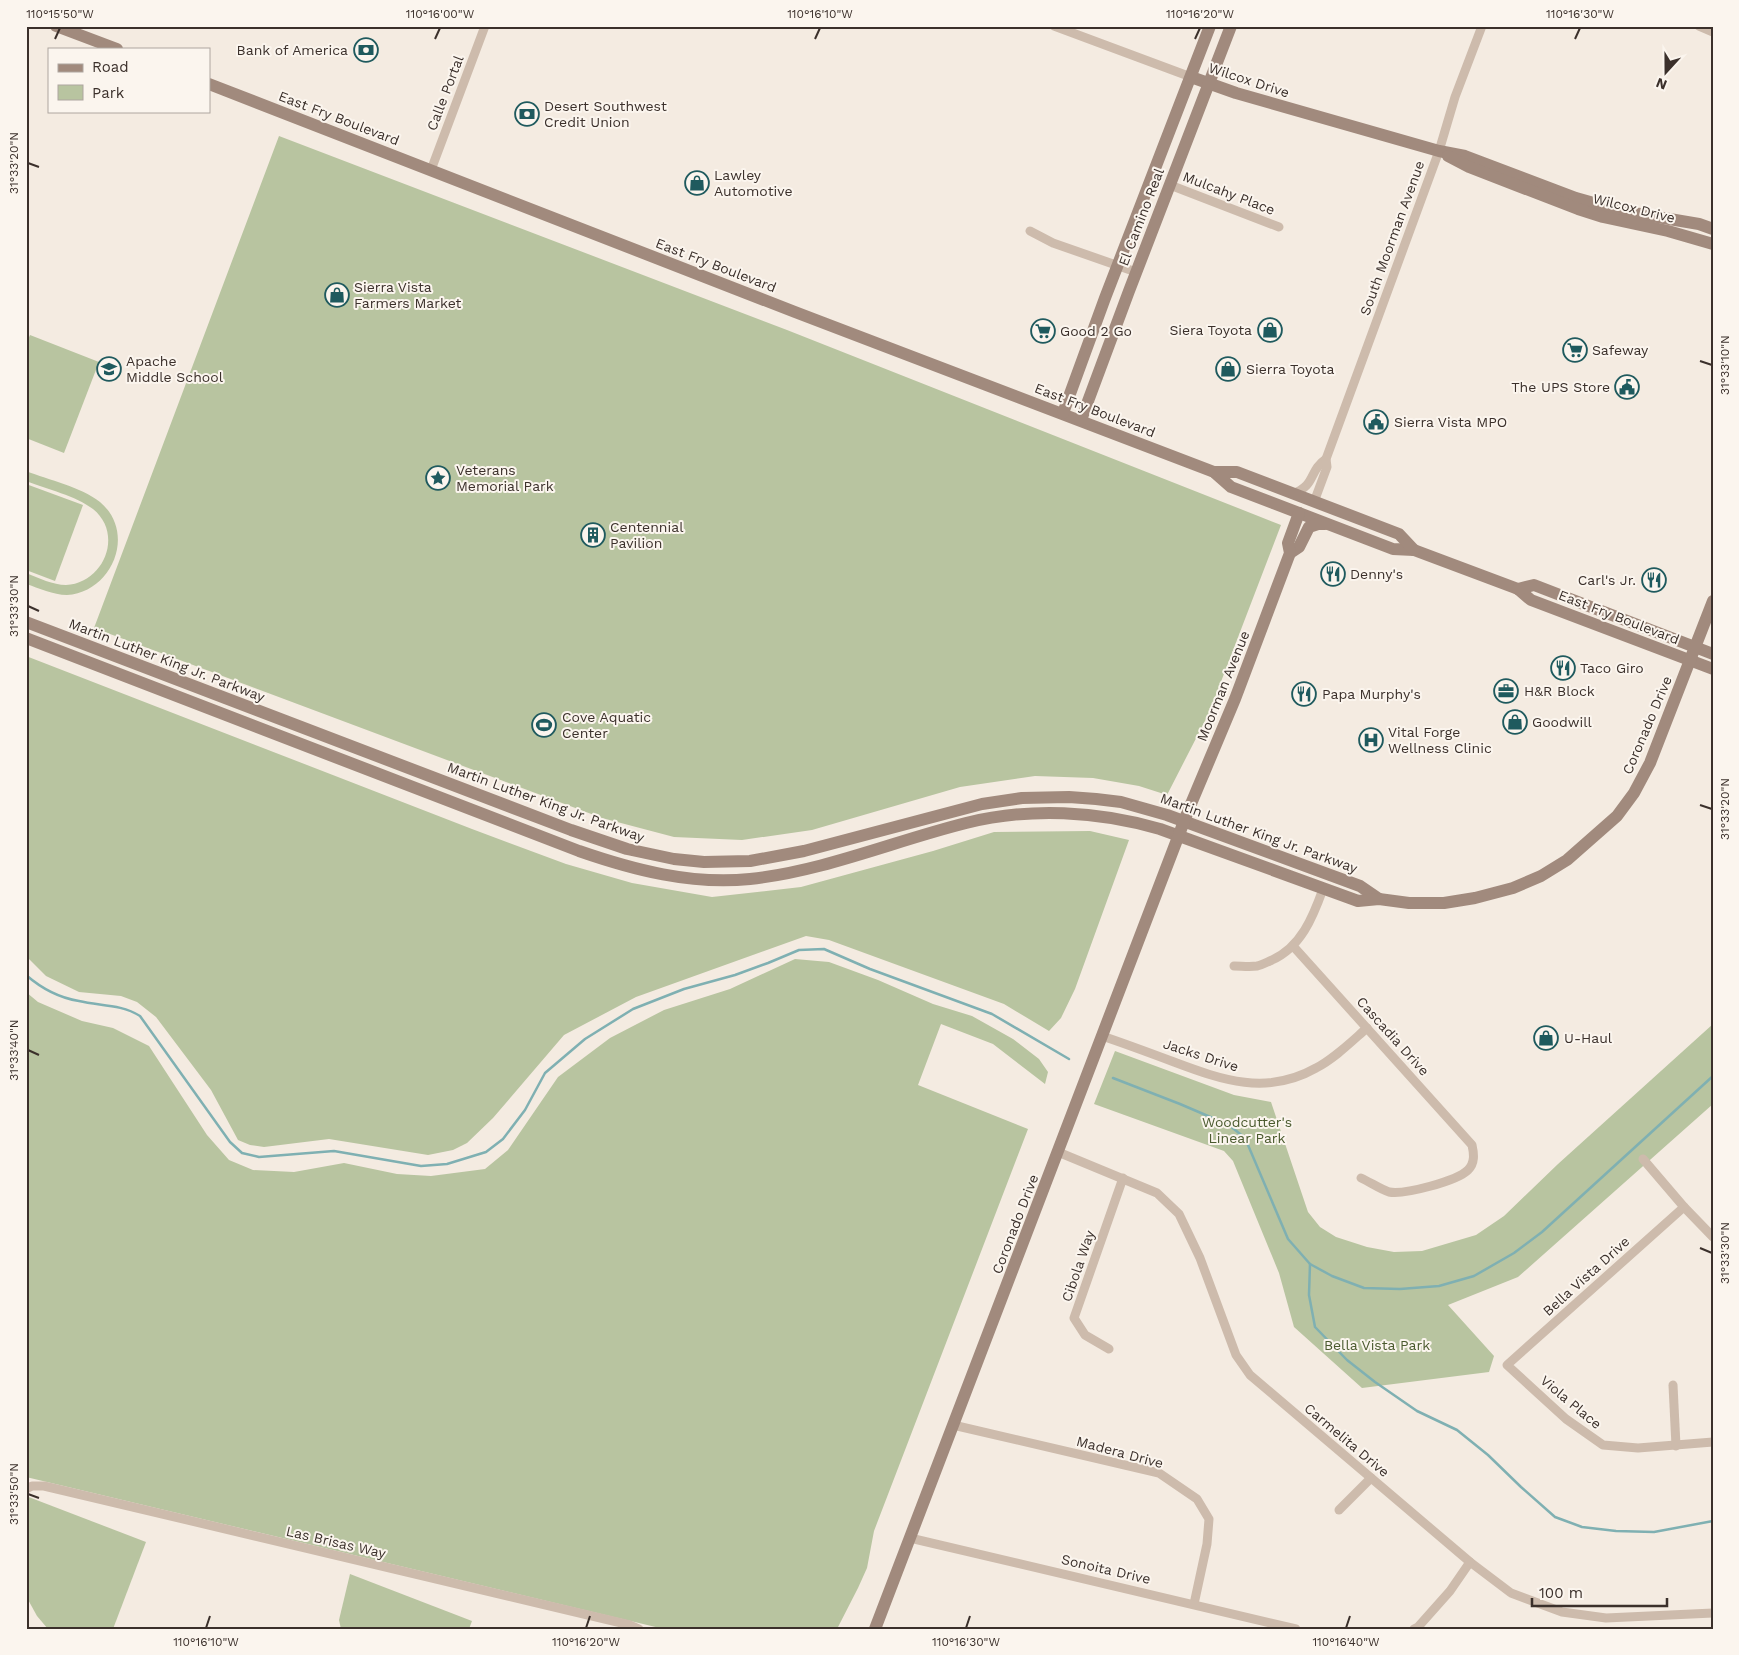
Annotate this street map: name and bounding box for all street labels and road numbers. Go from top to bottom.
street label: Calle Portal [423,53,467,133]
street label: Wilcox Drive [1206,59,1292,101]
street label: East Fry Boulevard [276,88,402,148]
street label: South Moorman Avenue [1357,159,1427,317]
street label: El Camino Real [1115,165,1167,268]
street label: Mulcahy Place [1181,168,1277,218]
street label: Wilcox Drive [1591,190,1677,226]
street label: East Fry Boulevard [653,235,779,295]
street label: East Fry Boulevard [1032,380,1158,440]
street label: East Fry Boulevard [1556,587,1682,647]
street label: Martin Luther King Jr. Parkway [67,615,268,705]
street label: Moorman Avenue [1193,628,1253,744]
street label: Coronado Drive [1619,673,1675,777]
street label: Martin Luther King Jr. Parkway [445,759,647,845]
street label: Martin Luther King Jr. Parkway [1158,790,1360,876]
street label: Cascadia Drive [1353,993,1433,1079]
street label: Jacks Drive [1161,1035,1241,1075]
street label: Coronado Drive [989,1172,1041,1276]
street label: Cibola Way [1058,1227,1098,1304]
street label: Bella Vista Drive [1539,1233,1633,1319]
street label: Viola Place [1537,1372,1605,1432]
street label: Carmelita Drive [1301,1400,1393,1480]
street label: Madera Drive [1075,1433,1165,1471]
street label: Las Brisas Way [285,1523,388,1561]
street label: Sonoita Drive [1060,1551,1152,1587]

